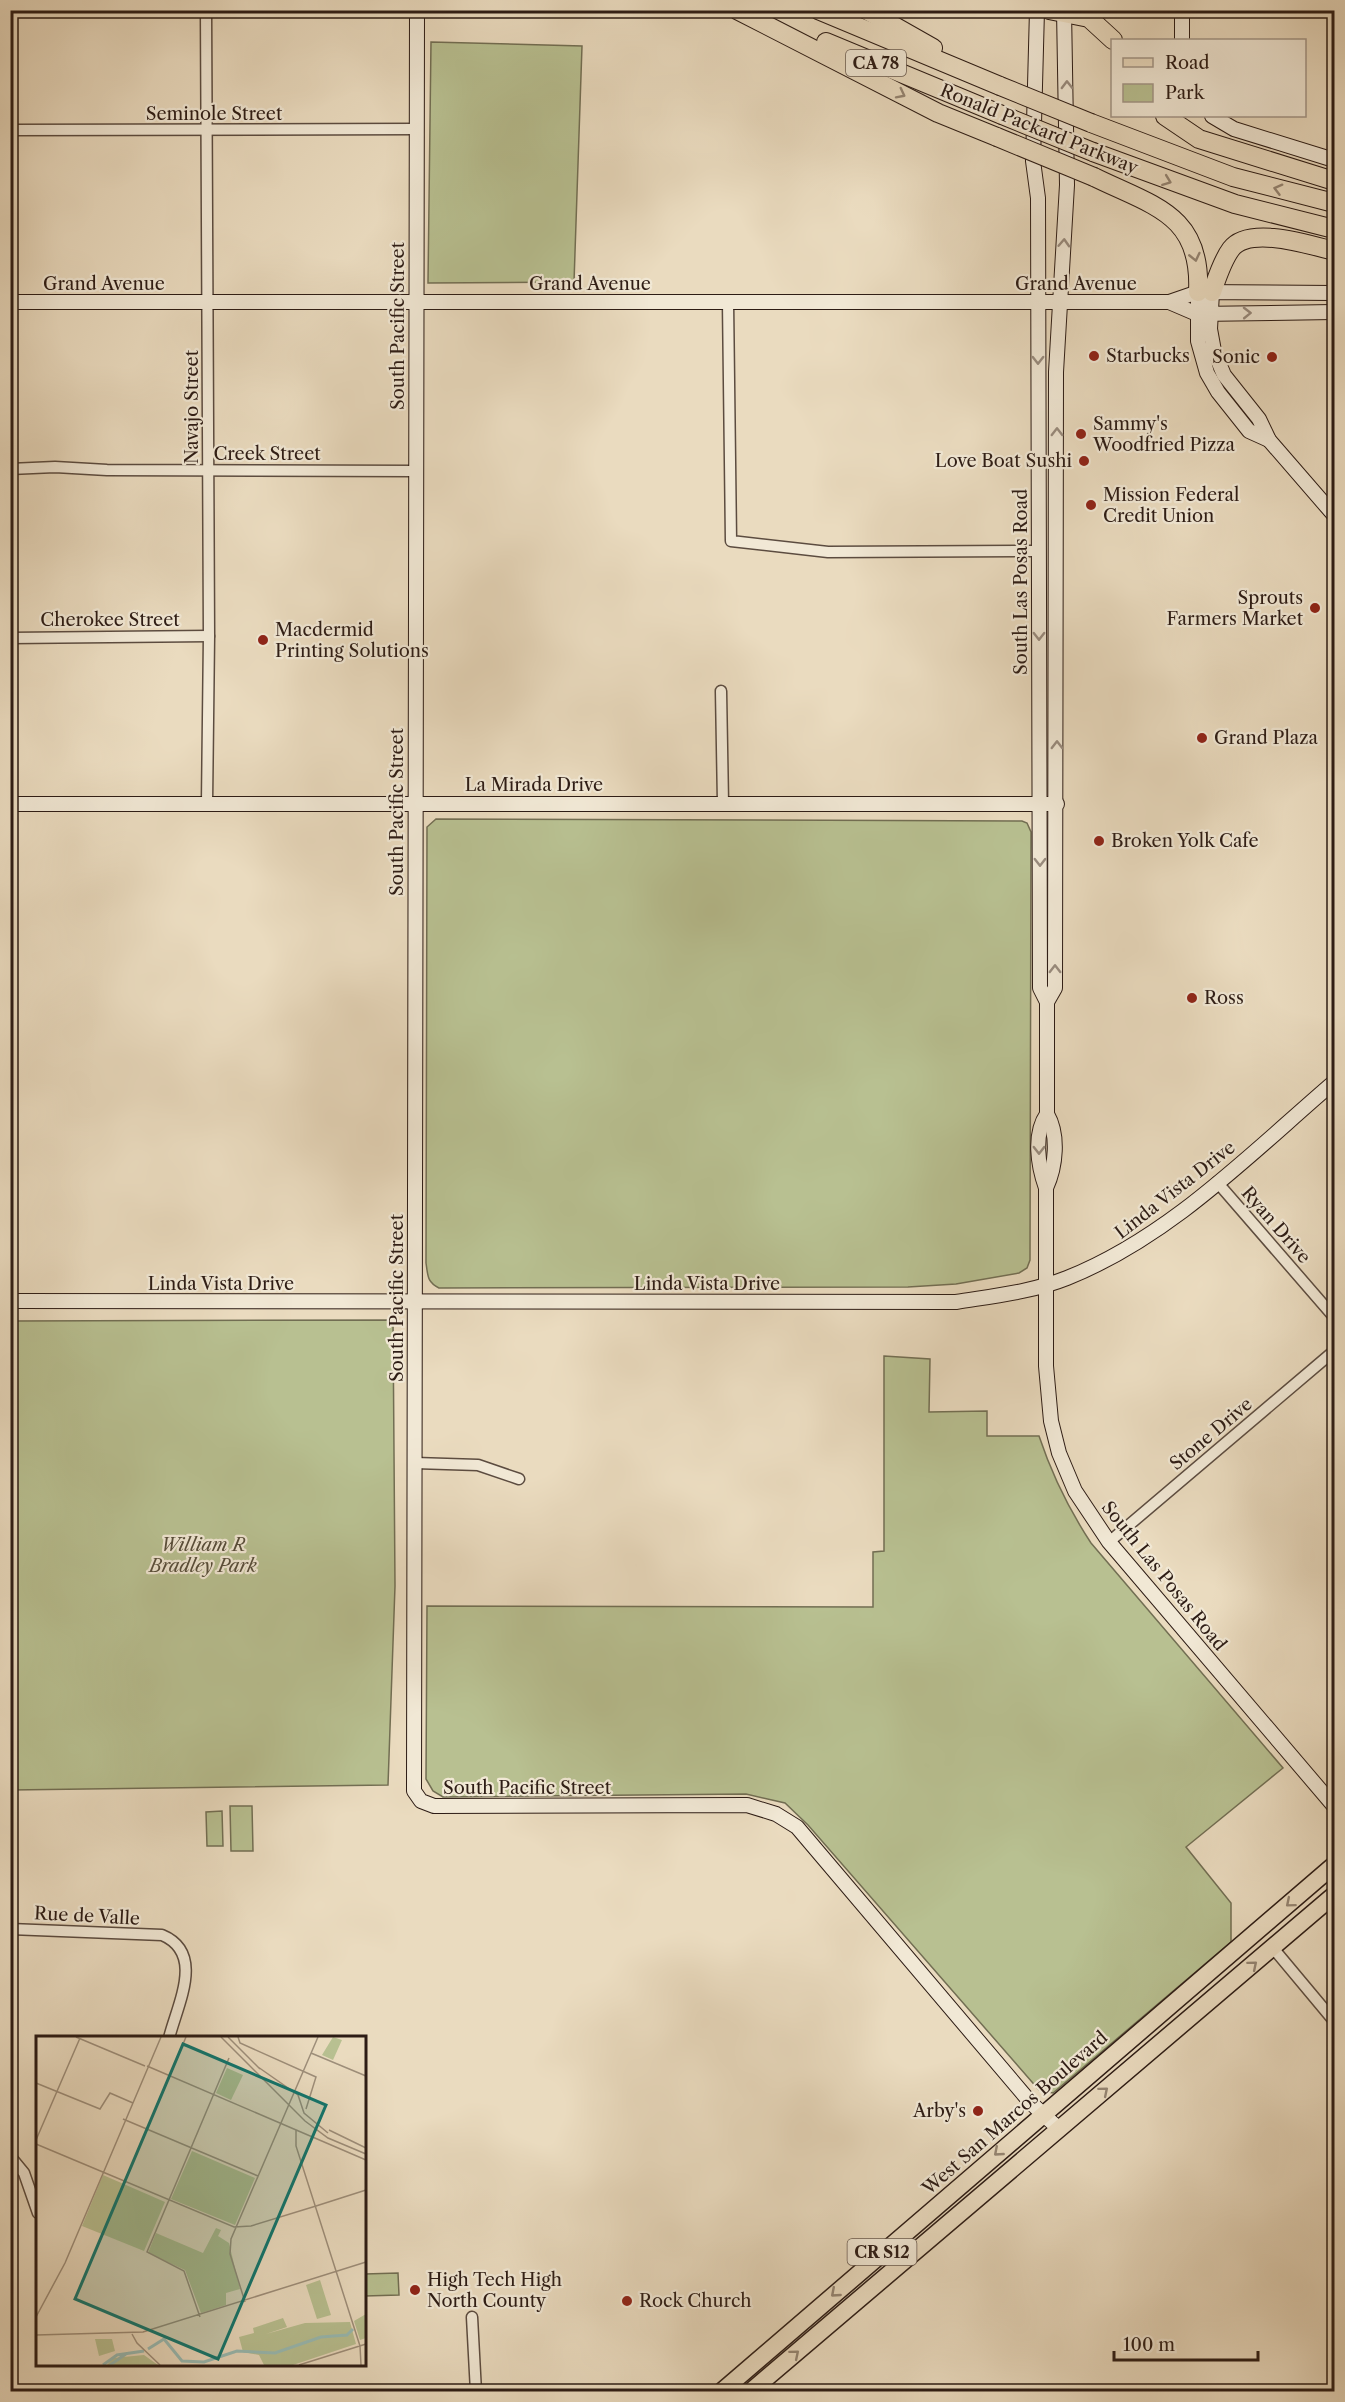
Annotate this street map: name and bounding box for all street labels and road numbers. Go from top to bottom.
road number: CA 78 [846,50,906,76]
street label: Ronald Packard Parkway [937,79,1142,179]
street label: Seminole Street [146,103,283,125]
street label: South Pacific Street [387,241,409,410]
street label: Grand Avenue [43,273,165,295]
street label: Grand Avenue [529,273,651,295]
street label: Grand Avenue [1015,273,1137,295]
street label: Navajo Street [181,349,203,464]
street label: Creek Street [213,443,321,465]
street label: South Las Posas Road [1010,489,1032,675]
street label: Cherokee Street [40,609,180,631]
street label: South Pacific Street [386,727,408,896]
street label: La Mirada Drive [465,774,603,796]
street label: Linda Vista Drive [1111,1136,1239,1244]
street label: Ryan Drive [1237,1182,1315,1268]
street label: South Pacific Street [386,1213,408,1382]
street label: Linda Vista Drive [148,1273,294,1295]
street label: Linda Vista Drive [634,1273,780,1295]
street label: Stone Drive [1165,1393,1257,1475]
street label: South Las Posas Road [1097,1497,1231,1655]
street label: South Pacific Street [443,1777,612,1799]
street label: Rue de Valle [34,1902,140,1930]
street label: West San Marcos Boulevard [917,2027,1112,2200]
road number: CR S12 [848,2239,916,2265]

